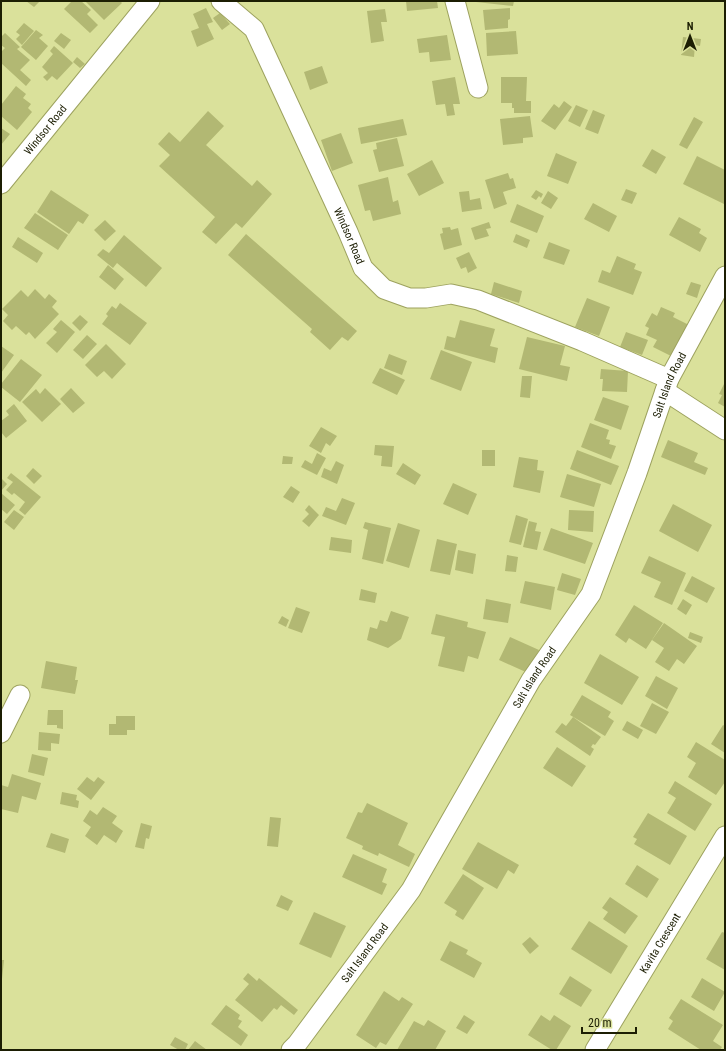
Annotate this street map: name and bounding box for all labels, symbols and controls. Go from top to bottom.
north arrow [670,16,710,56]
text: N [687,20,694,33]
street label: Windsor Road [21,102,69,157]
street label: Windsor Road [331,206,367,266]
street label: Salt Island Road [650,350,689,420]
street label: Salt Island Road [510,644,559,710]
street label: Kavita Crescent [637,911,683,976]
street label: Salt Island Road [338,921,391,985]
scale bar [582,1009,636,1035]
text: 20 m [588,1016,612,1030]

